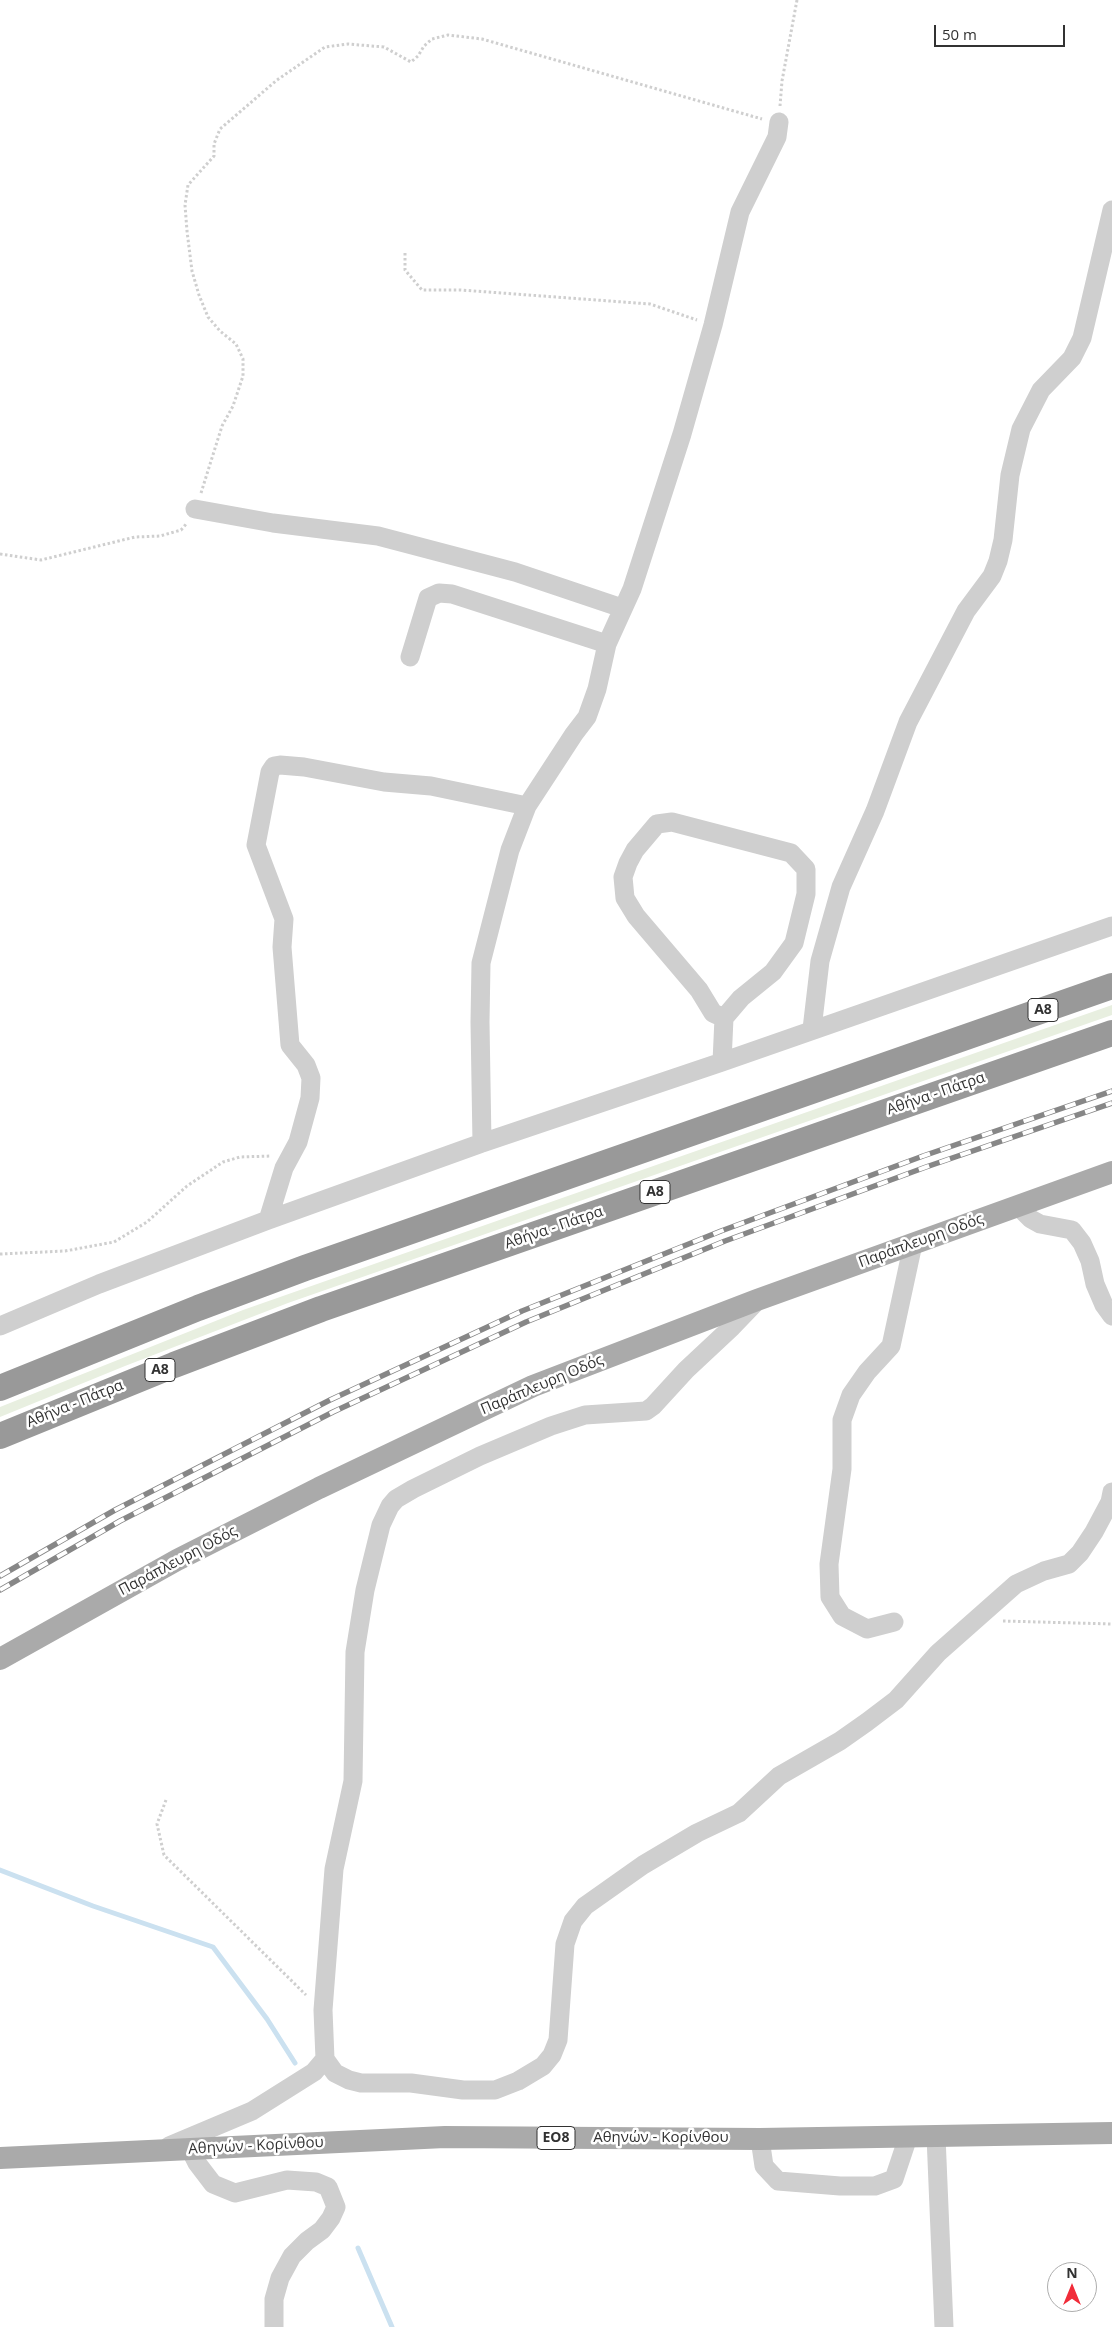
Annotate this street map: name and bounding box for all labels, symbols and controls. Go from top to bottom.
scale bar [937,15,1068,47]
text: 50 m [942,24,977,44]
road number: Α8 [1028,998,1058,1022]
street label: Αθήνα - Πάτρα [884,1069,988,1119]
road number: Α8 [640,1180,670,1204]
street label: Αθήνα - Πάτρα [502,1203,606,1253]
street label: Παράπλευρη Οδός [856,1210,986,1272]
street label: Παράπλευρη Οδός [478,1351,606,1419]
road number: Α8 [145,1358,175,1382]
street label: Αθήνα - Πάτρα [24,1376,126,1432]
street label: Παράπλευρη Οδός [116,1522,240,1600]
road number: ΕΟ8 [537,2126,575,2150]
street label: Αθηνών - Κορίνθου [593,2129,729,2147]
street label: Αθηνών - Κορίνθου [188,2133,324,2159]
north arrow [1047,2262,1097,2312]
text: N [1066,2263,1078,2282]

